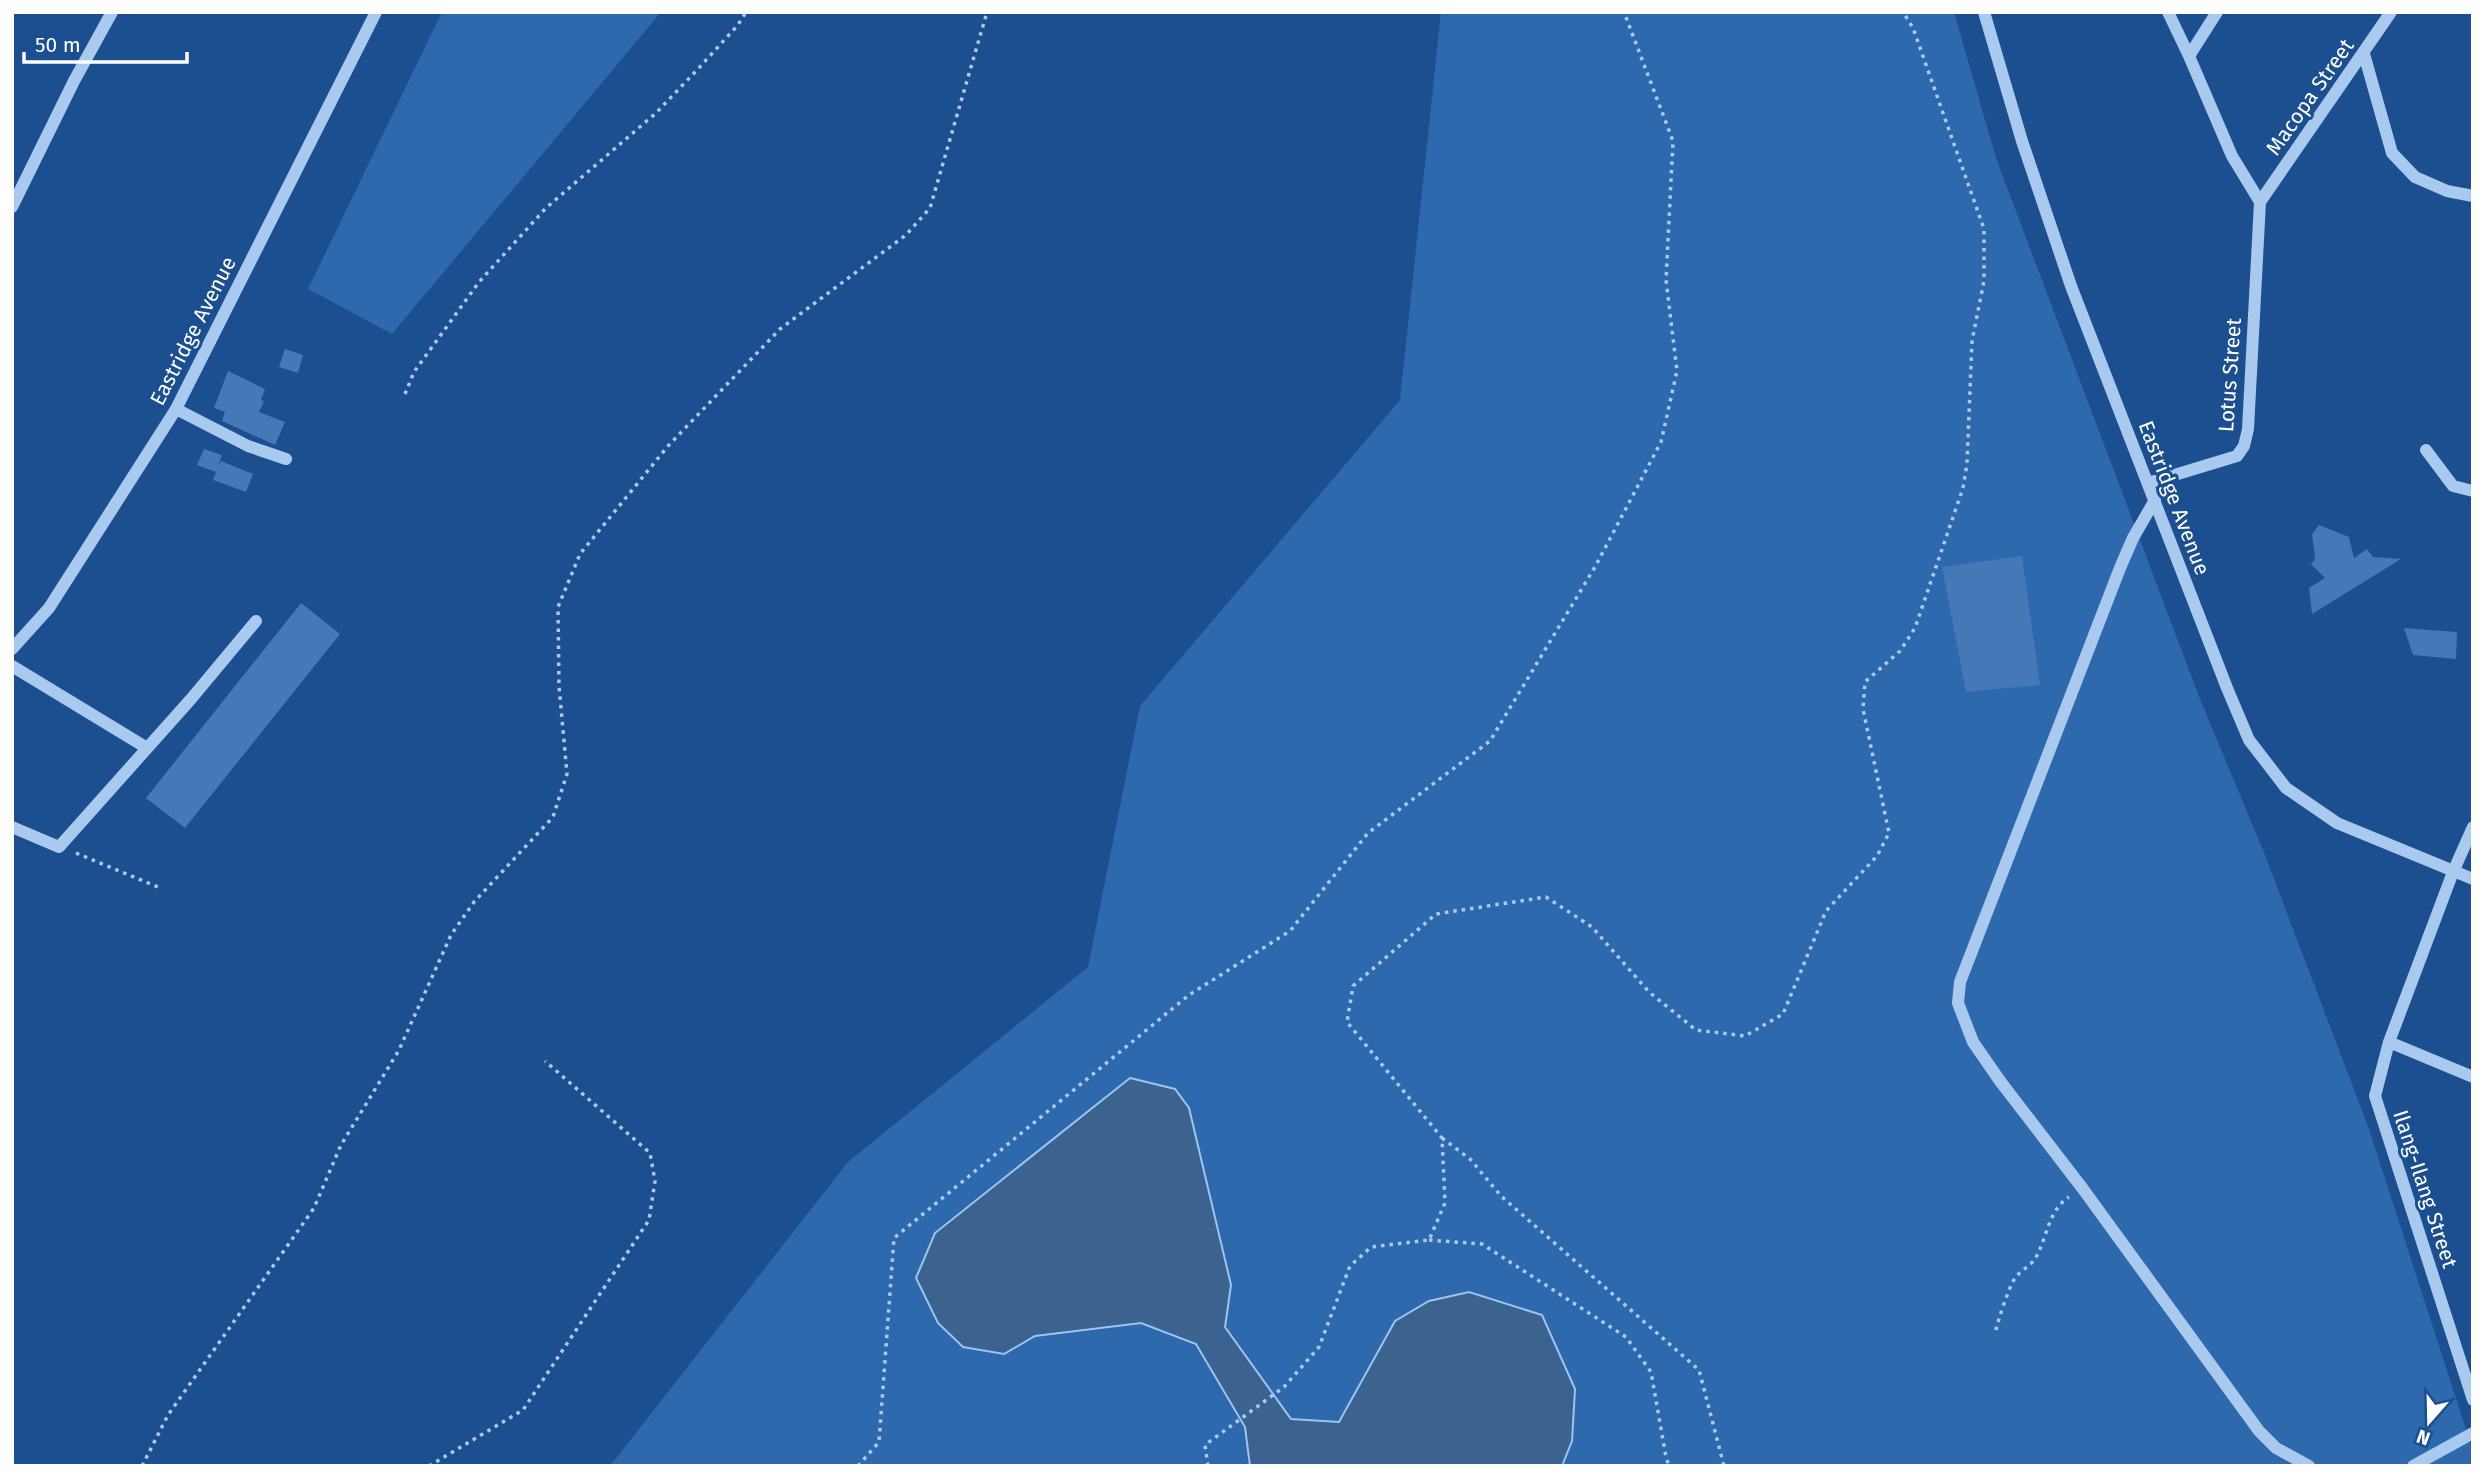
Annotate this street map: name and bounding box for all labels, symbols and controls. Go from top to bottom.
scale bar [24,21,187,65]
text: 50 m [35,32,81,58]
street label: Macopa Street [2260,34,2360,160]
street label: Eastridge Avenue [144,252,242,410]
street label: Lotus Street [2213,317,2247,433]
street label: Eastridge Avenue [2133,417,2215,579]
street label: Ilang-Ilang Street [2387,1107,2463,1272]
north arrow [2394,1387,2464,1457]
text: N [2413,1425,2433,1450]

